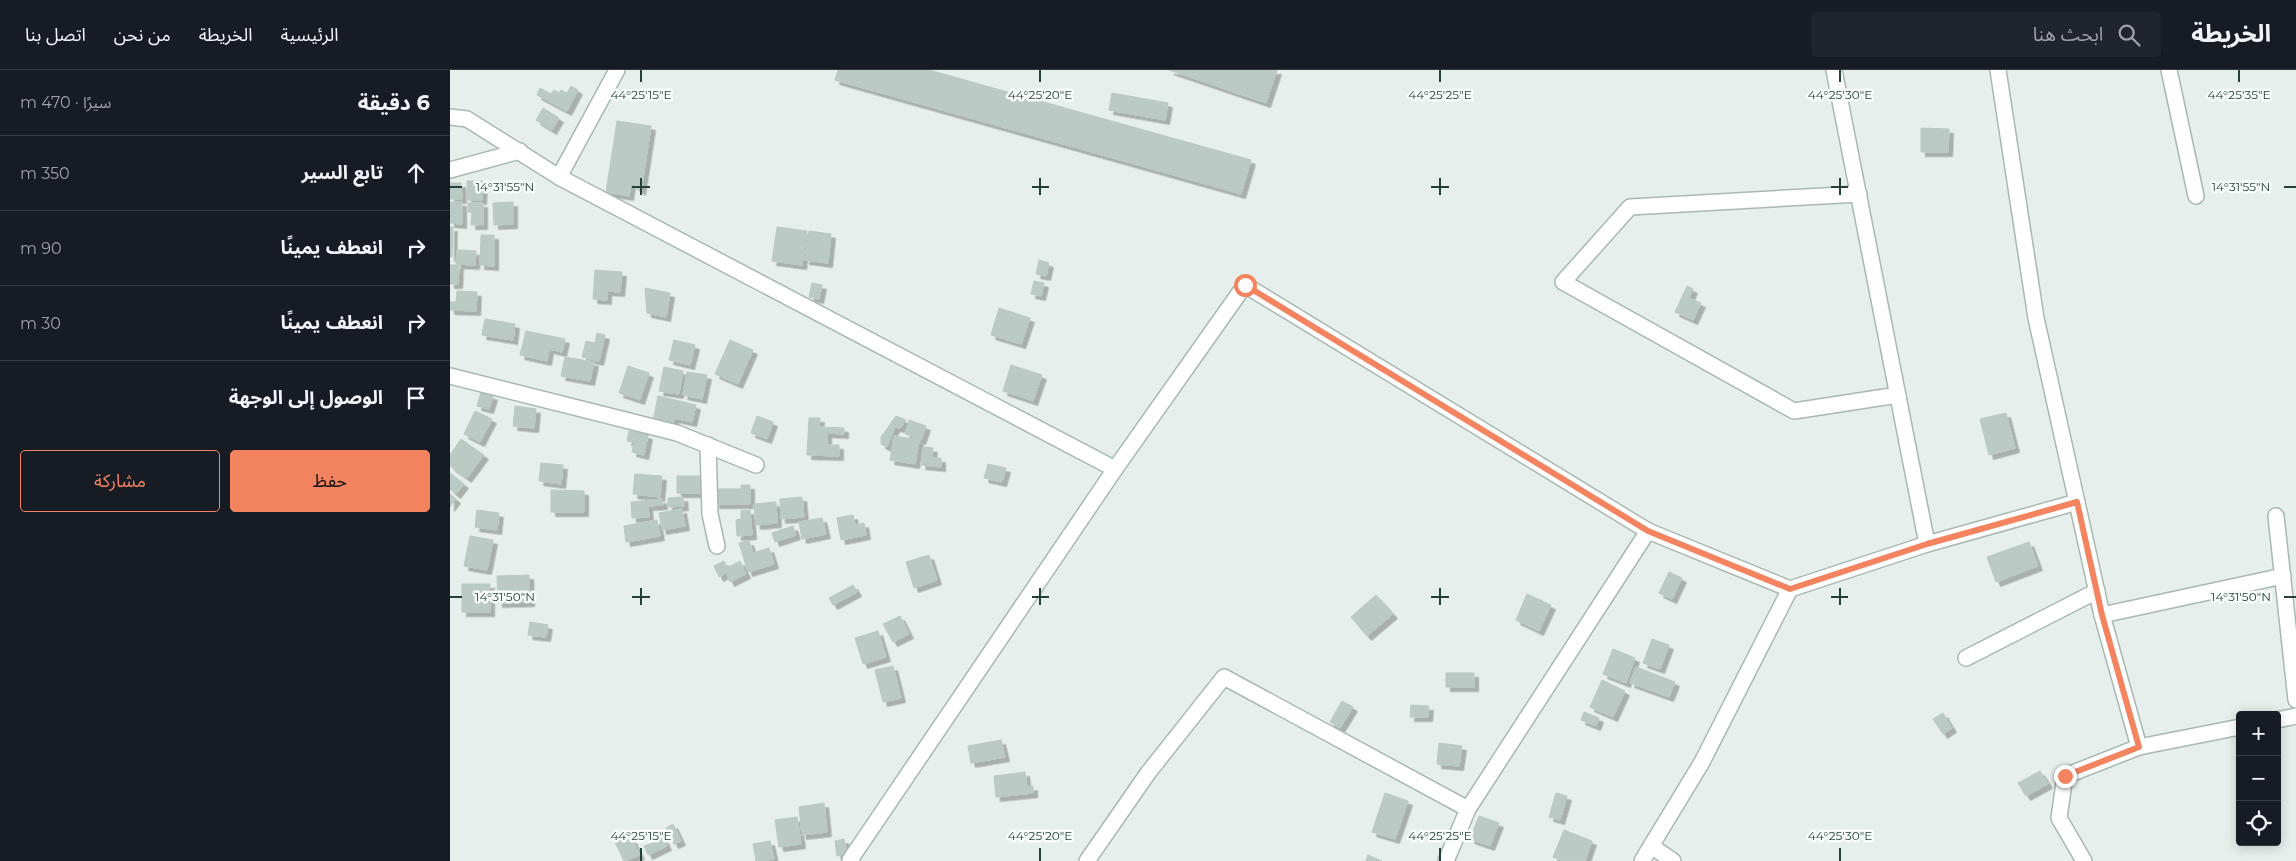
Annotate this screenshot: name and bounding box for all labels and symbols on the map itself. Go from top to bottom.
text: 44°25'15"E [610,87,672,102]
text: 44°25'20"E [1008,87,1072,102]
text: 44°25'25"E [1408,87,1472,102]
text: 44°25'30"E [1808,87,1872,102]
text: 44°25'35"E [2207,87,2271,102]
text: 14°31'55"N [476,179,534,194]
text: 14°31'55"N [2212,179,2270,194]
route start [1234,274,1257,297]
text: 14°31'50"N [475,589,535,604]
text: 14°31'50"N [2211,589,2271,604]
route end [2054,765,2077,788]
text: 44°25'15"E [610,828,672,843]
text: 44°25'20"E [1008,828,1072,843]
text: 44°25'25"E [1408,828,1472,843]
text: 44°25'30"E [1808,828,1872,843]

